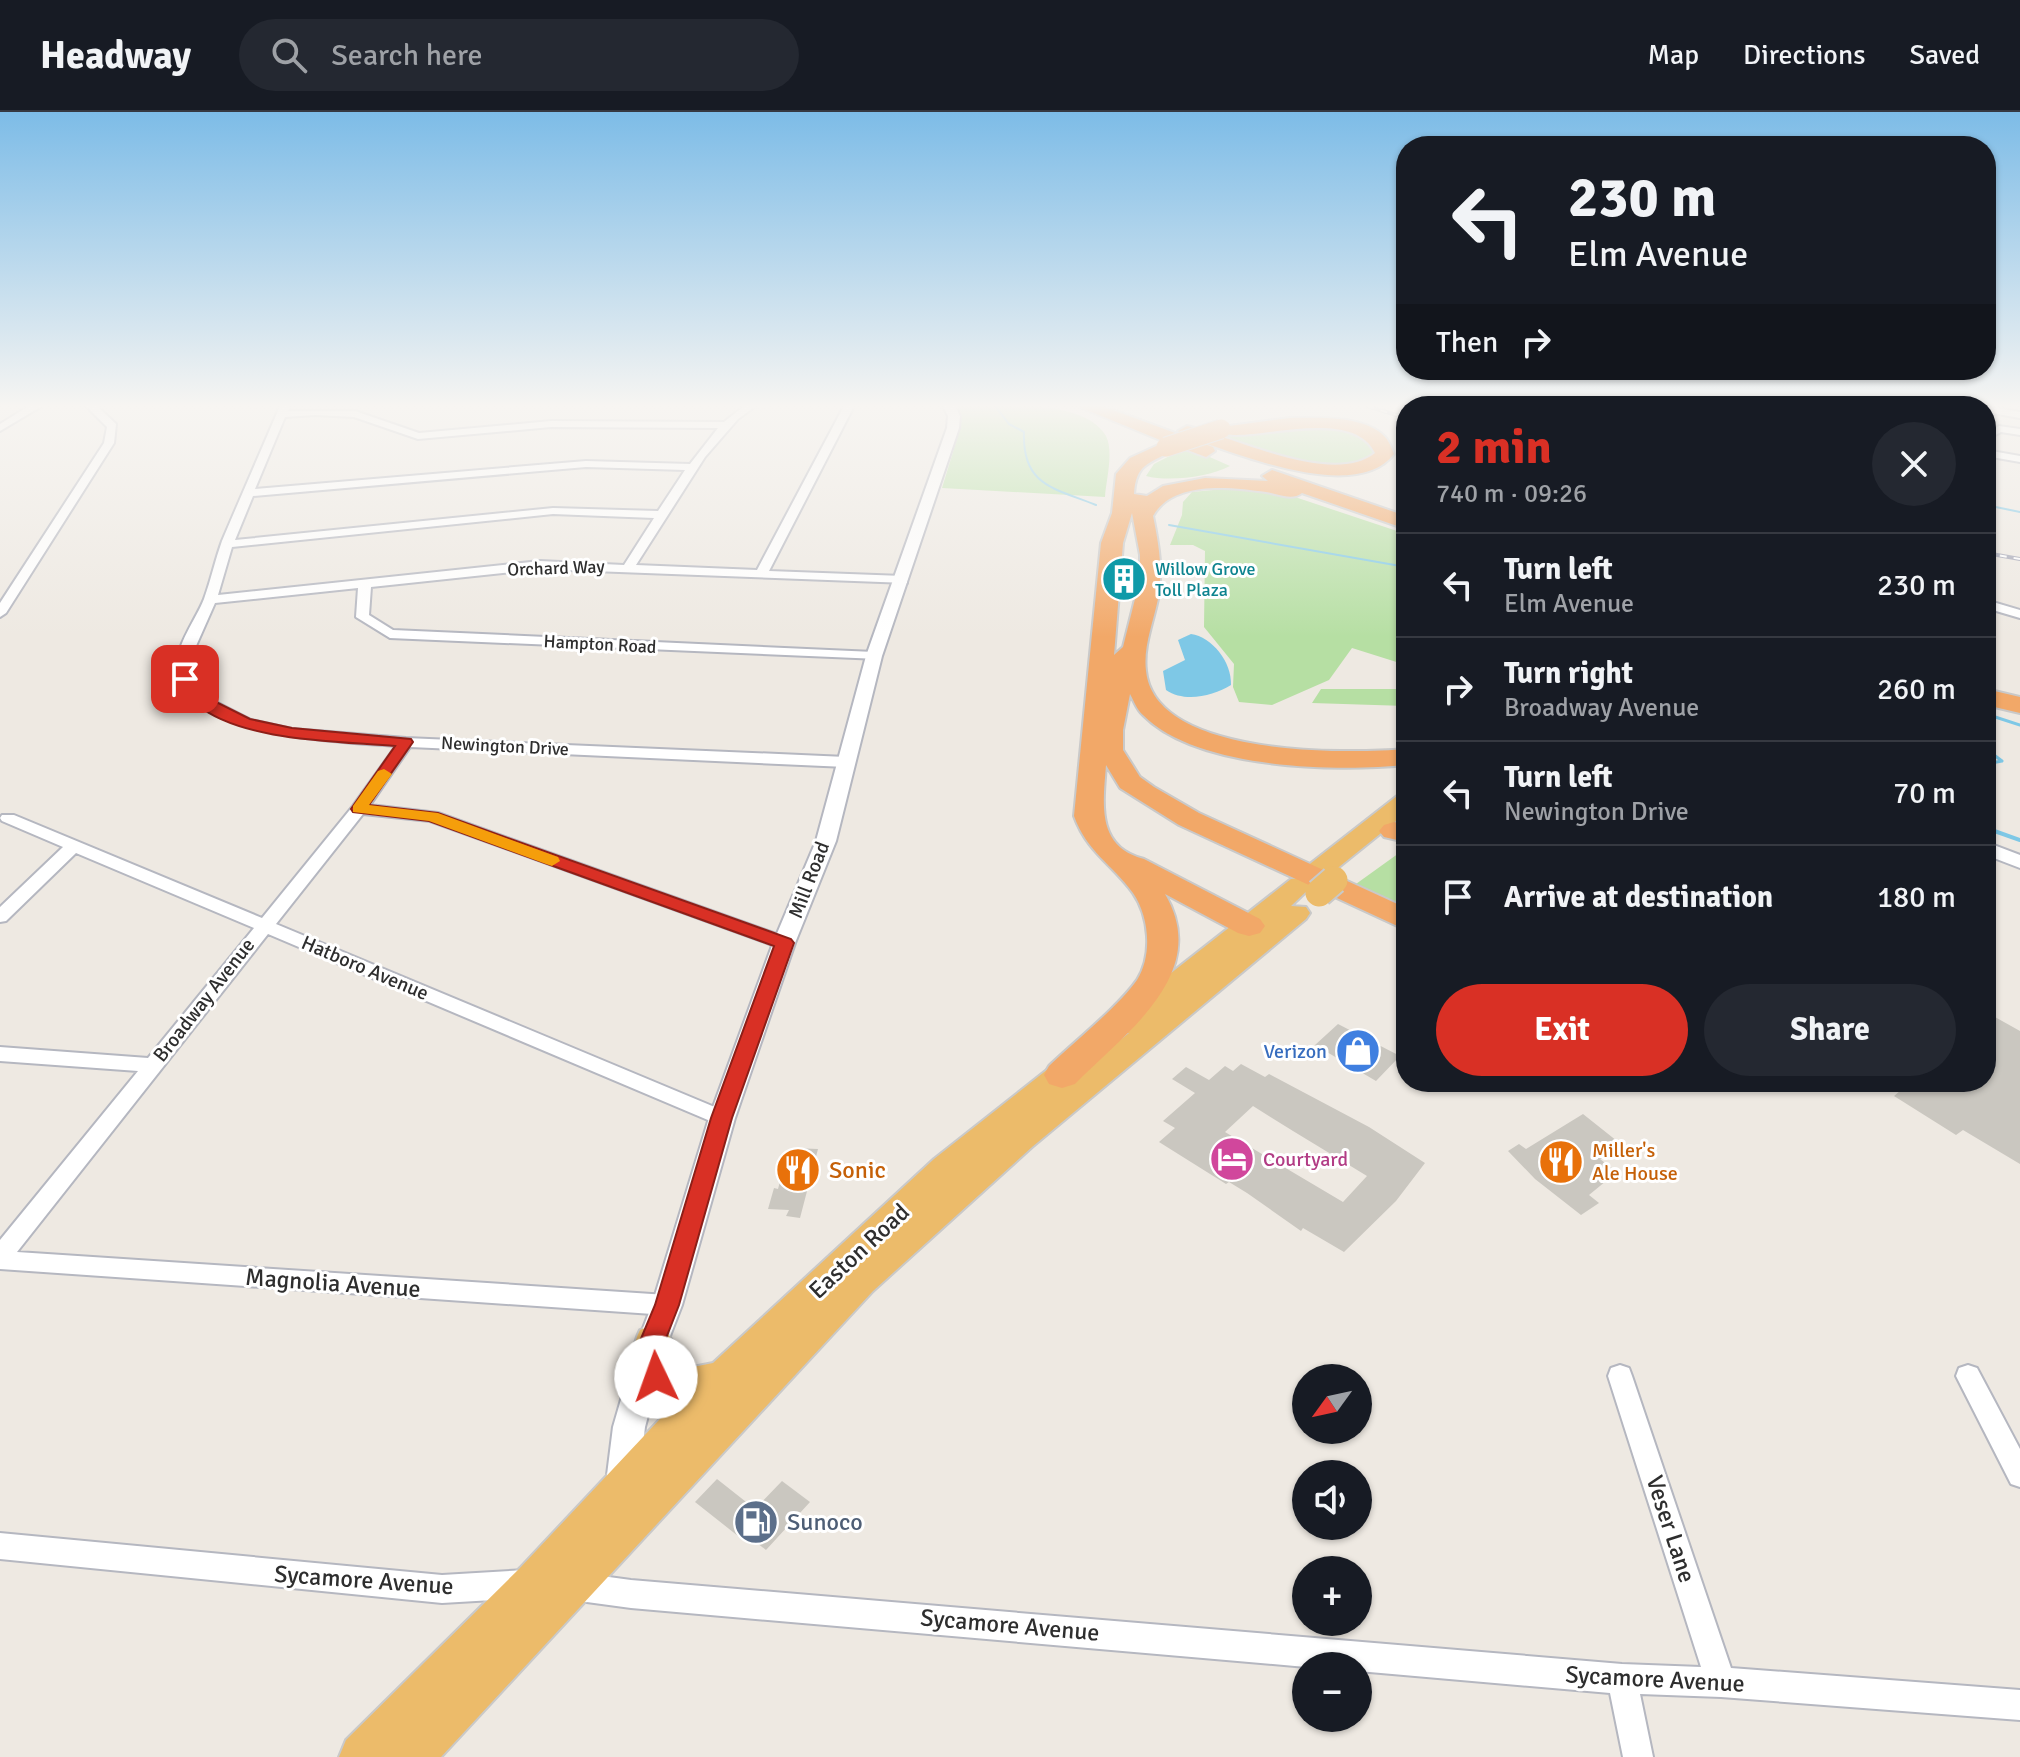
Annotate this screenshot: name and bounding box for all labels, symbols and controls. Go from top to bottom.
search box [239,19,799,91]
text: Headway [40,32,191,79]
icon: search [267,33,311,77]
text: Search here [331,37,482,74]
text: Map [1647,38,1699,72]
text: Directions [1743,38,1865,72]
text: Saved [1909,38,1980,72]
text: 230 m [1568,163,1716,232]
icon: left [1436,168,1540,272]
text: Elm Avenue [1568,232,1748,277]
icon: right [1514,320,1558,364]
text: Then [1436,324,1498,361]
text: 2 min [1436,418,1552,477]
button: close [1872,422,1956,506]
text: 740 m · 09:26 [1436,478,1587,510]
text: Turn left [1504,551,1613,588]
street label: Orchard Way [507,555,606,581]
building icon: Willow Grove Toll Plaza [1100,555,1148,603]
place label: Willow Grove Toll Plaza [1155,558,1256,601]
icon: left [1436,563,1480,607]
text: 230 m [1877,567,1956,604]
text: Elm Avenue [1504,588,1634,620]
street label: Hampton Road [543,630,657,658]
pin [151,645,219,713]
text: Turn right [1504,655,1633,692]
icon: arrive [163,657,207,701]
icon: right [1436,667,1480,711]
text: 260 m [1877,671,1956,708]
text: Broadway Avenue [1504,692,1699,724]
street label: Newington Drive [441,732,569,760]
text: Turn left [1504,759,1613,796]
icon: left [1436,771,1480,815]
text: 70 m [1893,775,1956,812]
text: Newington Drive [1504,796,1689,828]
street label: Mill Road [783,838,835,922]
icon: arrive [1436,875,1480,919]
text: Arrive at destination [1504,879,1773,916]
text: 180 m [1877,879,1956,916]
street label: Hatboro Avenue [298,930,432,1006]
street label: Broadway Avenue [148,933,260,1067]
button: Exit [1436,984,1688,1076]
button: Share [1704,984,1956,1076]
shop icon: Verizon [1334,1027,1382,1075]
place label: Verizon [1263,1039,1327,1064]
hotel icon: Courtyard [1208,1135,1256,1183]
restaurant icon: Miller's Ale House [1537,1138,1585,1186]
place label: Miller's Ale House [1592,1138,1678,1186]
restaurant icon: Sonic [774,1146,822,1194]
place label: Courtyard [1263,1147,1348,1172]
place label: Sonic [829,1155,886,1185]
street label: Easton Road [803,1197,915,1305]
street label: Magnolia Avenue [244,1262,422,1304]
position arrow [614,1335,698,1419]
north arrow [1292,1364,1372,1444]
map controls [1292,1364,1372,1732]
button: sound [1292,1460,1372,1540]
street label: Veser Lane [1640,1472,1702,1586]
fuel station icon: Sunoco [732,1498,780,1546]
place label: Sunoco [787,1507,863,1537]
button: + [1292,1556,1372,1636]
street label: Sycamore Avenue [273,1559,455,1601]
street label: Sycamore Avenue [919,1602,1101,1648]
button: − [1292,1652,1372,1732]
street label: Sycamore Avenue [1565,1659,1745,1699]

